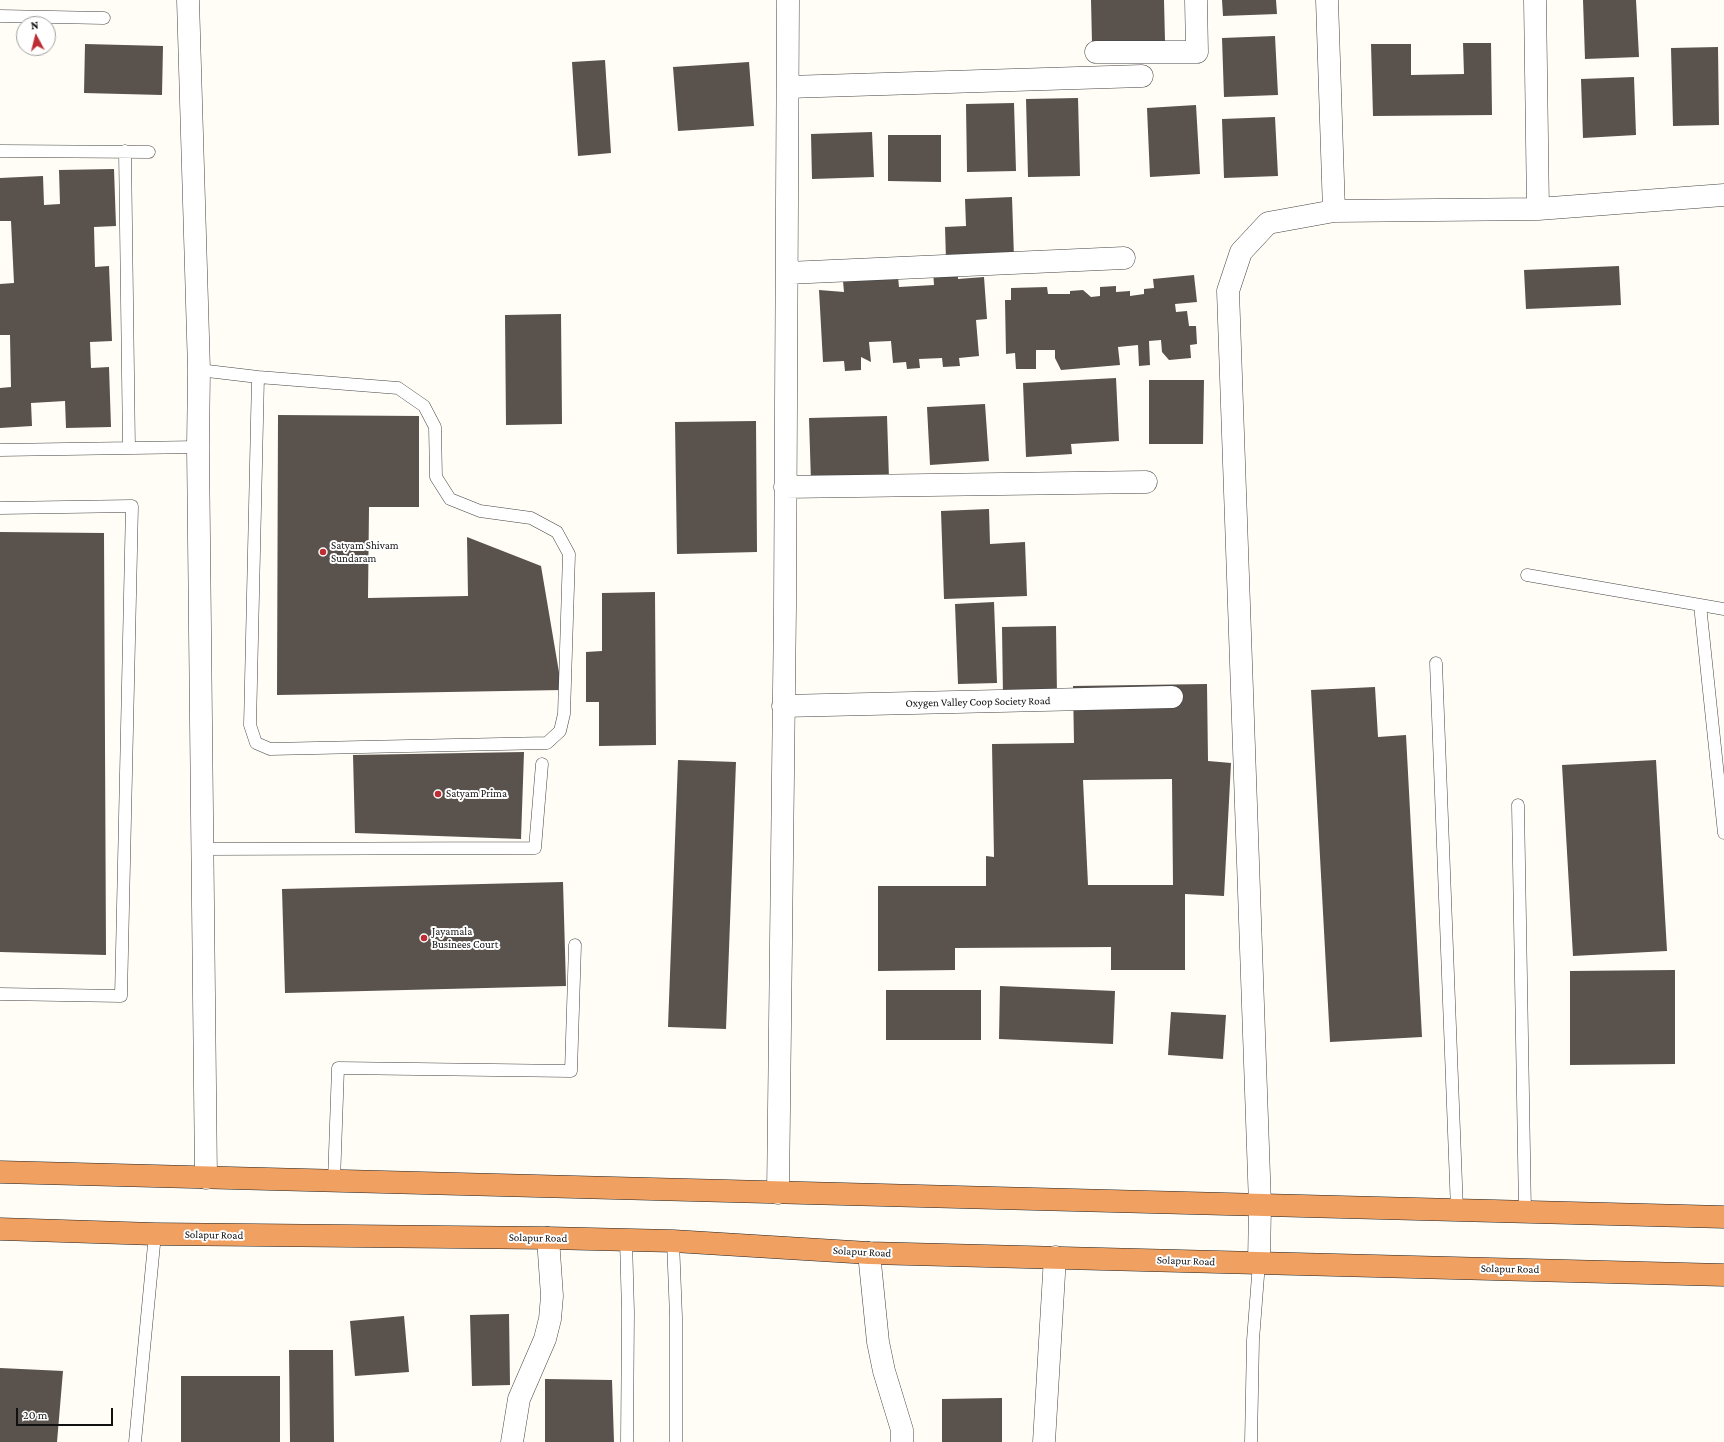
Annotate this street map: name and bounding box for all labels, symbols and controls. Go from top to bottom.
north arrow [16,16,56,56]
text: N [30,19,39,31]
place label: Satyam Shivam Sundaram [331,539,399,565]
marker: Satyam Shivam Sundaram [318,547,328,557]
street label: Oxygen Valley Coop Society Road [905,694,1051,710]
place label: Satyam Prima [446,787,507,801]
marker: Satyam Prima [433,789,443,799]
place label: Jayamala Businees Court [432,925,498,951]
marker: Jayamala Businees Court [419,933,429,943]
street label: Solapur Road [185,1228,243,1242]
street label: Solapur Road [509,1231,567,1245]
street label: Solapur Road [832,1244,892,1260]
street label: Solapur Road [1157,1253,1215,1269]
street label: Solapur Road [1481,1262,1539,1276]
scale bar [18,1400,115,1426]
text: 20 m [23,1408,47,1422]

